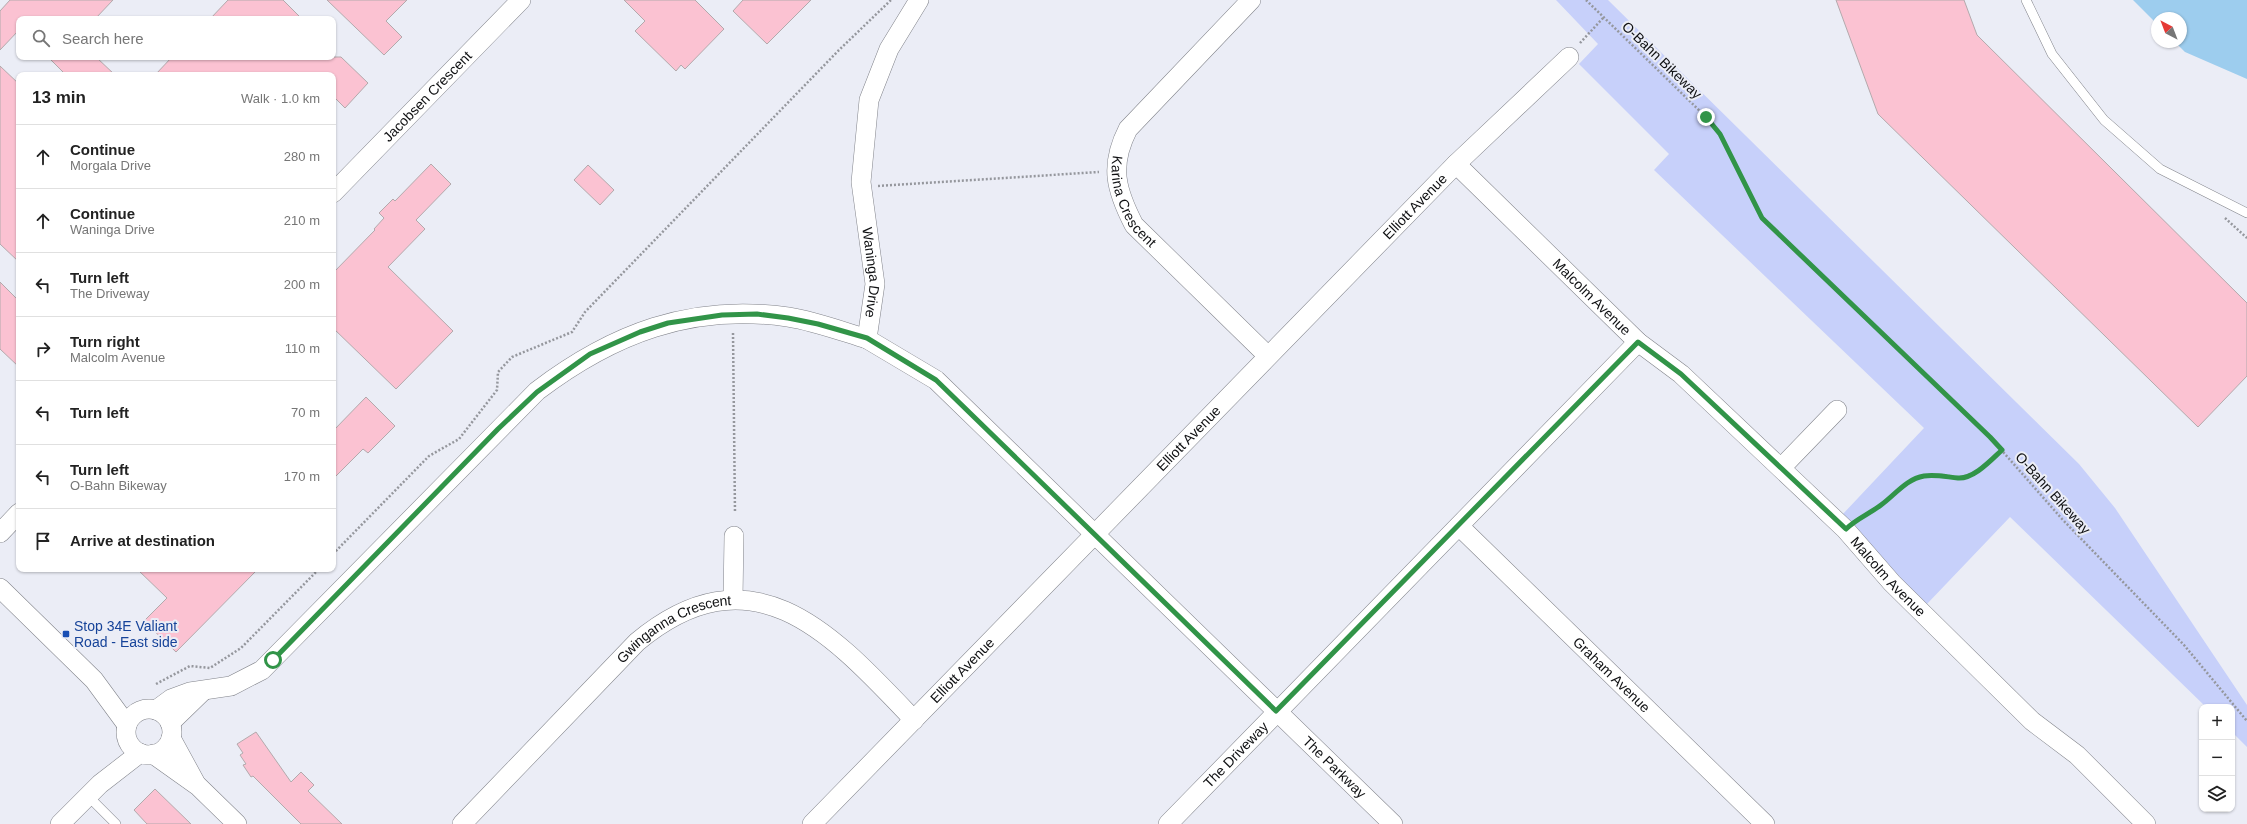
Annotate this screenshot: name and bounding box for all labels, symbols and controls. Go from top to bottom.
north arrow [2151,12,2187,48]
search box [16,16,336,60]
street label: O-Bahn Bikeway [1619,18,1705,102]
icon: search [30,27,52,49]
text: Search here [62,30,144,47]
street label: Jacobsen Crescent [380,48,475,145]
text: 13 min [32,88,86,107]
text: Walk · 1.0 km [241,91,320,106]
route end [1697,108,1715,126]
text: Continue [70,141,135,158]
icon: ahead [32,146,54,168]
text: 280 m [284,149,320,164]
street label: Karina Crescent [1109,155,1160,250]
text: Morgala Drive [70,158,151,173]
street label: Elliott Avenue [1379,170,1450,242]
text: Continue [70,205,135,222]
icon: ahead [32,210,54,232]
text: 210 m [284,213,320,228]
text: Waninga Drive [70,222,155,237]
street label: Waninga Drive [859,226,883,319]
street label: Malcolm Avenue [1550,255,1634,339]
text: Turn left [70,269,129,286]
icon: left [32,274,54,296]
text: 200 m [284,277,320,292]
text: The Driveway [70,286,149,301]
text: Turn right [70,333,140,350]
icon: right [32,338,54,360]
text: 110 m [285,341,320,356]
text: Malcolm Avenue [70,350,165,365]
icon: left [32,402,54,424]
street label: Elliott Avenue [1153,402,1224,474]
text: Turn left [70,404,129,421]
text: 70 m [291,405,320,420]
street label: O-Bahn Bikeway [2012,449,2094,537]
text: Turn left [70,461,129,478]
icon: left [32,466,54,488]
text: 170 m [284,469,320,484]
text: O-Bahn Bikeway [70,478,167,493]
icon: arrive [32,530,54,552]
text: Arrive at destination [70,532,215,549]
street label: Malcolm Avenue [1847,533,1929,620]
street label: Gwinganna Crescent [613,592,732,666]
place label: Stop 34E Valiant Road - East side [74,618,178,650]
marker: Stop 34E Valiant Road - East side [61,629,71,639]
street label: Elliott Avenue [927,634,998,706]
street label: Graham Avenue [1570,634,1654,716]
route start [264,651,282,669]
map controls [2199,704,2235,812]
button: + [2199,704,2235,740]
street label: The Driveway [1200,718,1271,791]
street label: The Parkway [1300,733,1369,801]
button: − [2199,740,2235,776]
button: layers [2199,776,2235,812]

